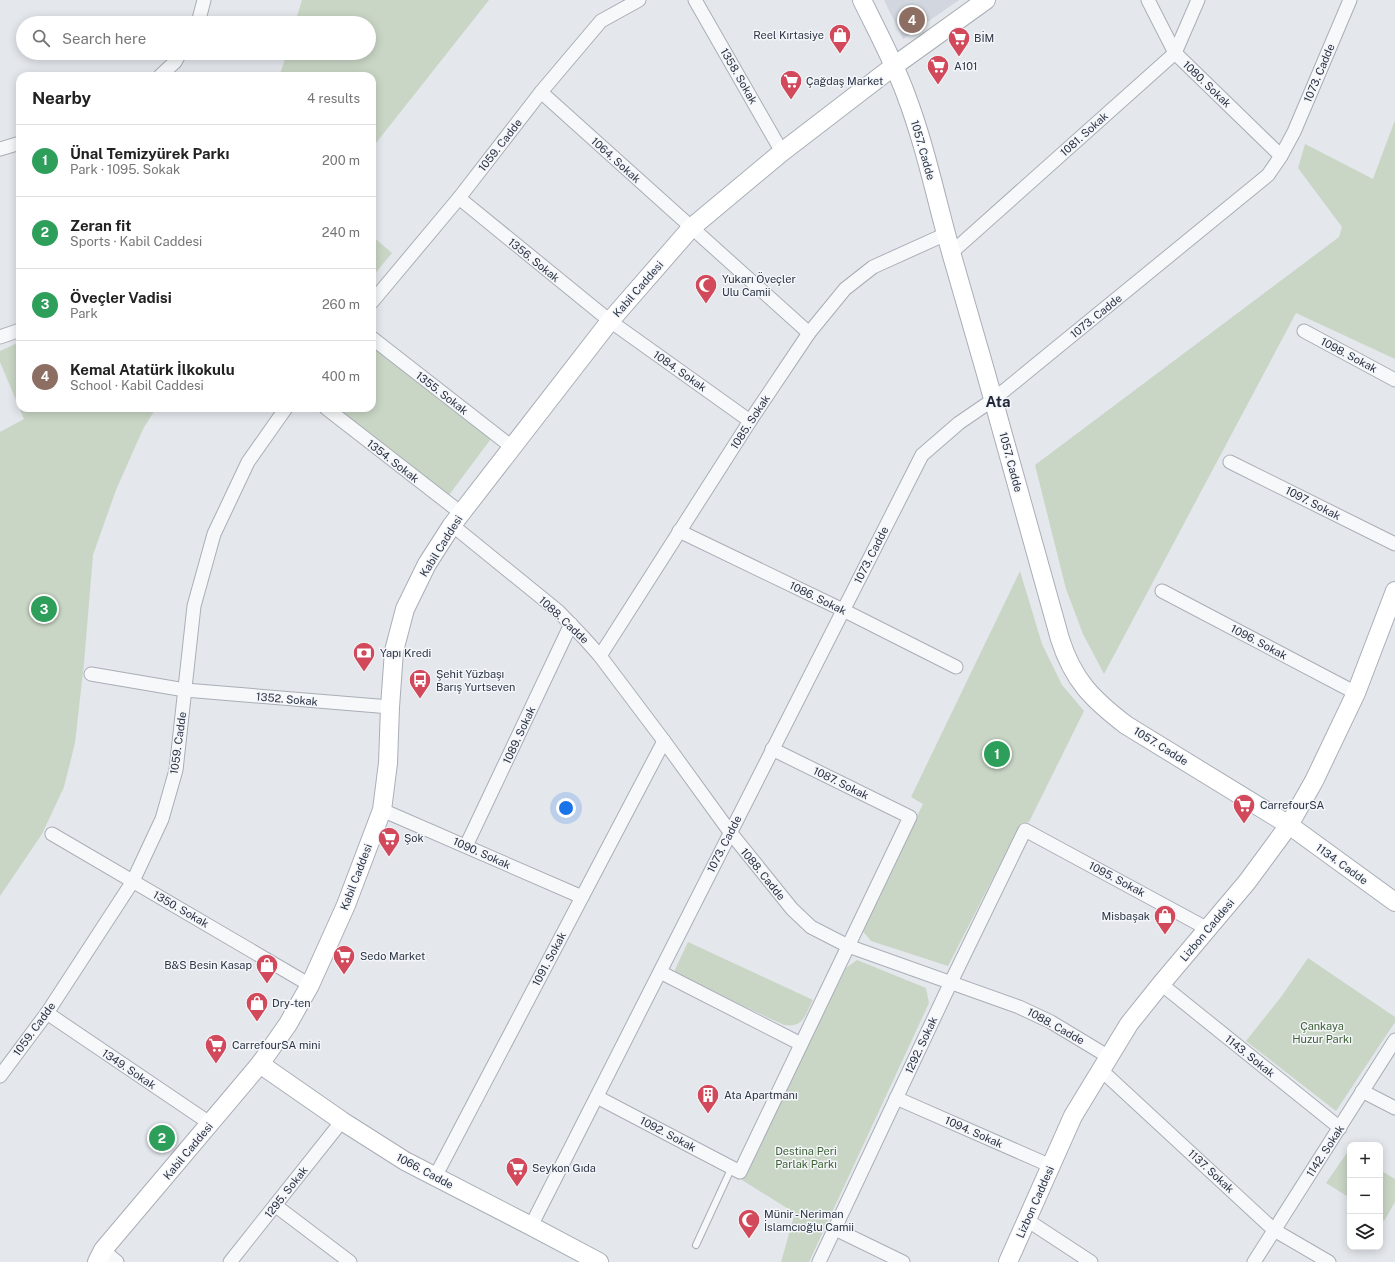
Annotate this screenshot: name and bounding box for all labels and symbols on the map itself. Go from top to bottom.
pin: 4 [899,5,925,35]
shop icon: Reel Kırtasiye [827,22,853,55]
supermarket icon: BİM [946,25,972,58]
place label: Reel Kırtasiye [753,29,824,41]
place label: BİM [974,31,994,44]
street label: 1073. Cadde [1301,42,1337,104]
street label: 1358. Sokak [718,46,760,106]
supermarket icon: A101 [925,53,951,86]
street label: 1080. Sokak [1181,58,1233,110]
place label: A101 [954,60,978,72]
supermarket icon: Çağdaş Market [778,68,804,101]
place label: Çağdaş Market [806,75,883,88]
street label: 1081. Sokak [1058,110,1110,158]
street label: 1059. Cadde [476,116,524,174]
street label: 1057. Cadde [909,119,937,181]
street label: 1064. Sokak [589,135,643,185]
street label: 1356. Sokak [506,236,562,284]
street label: Kabil Caddesi [610,259,666,319]
mosque icon: Yukarı Öveçler Ulu Camii [693,272,719,305]
place label: Yukarı Öveçler Ulu Camii [722,272,796,298]
street label: 1073. Cadde [1068,292,1124,340]
street label: 1098. Sokak [1319,335,1379,375]
street label: 1084. Sokak [651,348,709,394]
street label: 1355. Sokak [414,369,470,417]
street label: 1085. Sokak [728,393,772,451]
district label: Ata [986,393,1010,410]
street label: 1057. Cadde [997,431,1025,493]
street label: 1354. Sokak [365,437,421,485]
street label: 1097. Sokak [1284,484,1342,522]
street label: Kabil Caddesi [417,513,465,579]
street label: 1073. Cadde [852,525,890,585]
street label: 1086. Sokak [788,579,848,617]
pin: 3 [31,594,57,624]
street label: 1088. Cadde [537,594,591,646]
street label: 1096. Sokak [1229,622,1289,662]
bank icon: Yapı Kredi [351,640,377,673]
place label: Yapı Kredi [380,647,431,659]
bus stop icon: Şehit Yüzbaşı Barış Yurtseven [407,667,433,700]
place label: Şehit Yüzbaşı Barış Yurtseven [436,668,515,694]
street label: 1352. Sokak [256,690,318,708]
street label: 1089. Sokak [500,704,538,766]
street label: 1059. Cadde [168,711,188,775]
street label: 1057. Cadde [1132,725,1190,767]
pin: 1 [984,739,1010,769]
street label: 1087. Sokak [811,764,871,802]
supermarket icon: CarrefourSA [1231,792,1257,825]
your location [556,798,576,818]
place label: CarrefourSA [1260,799,1325,811]
street label: 1073. Cadde [705,814,743,874]
supermarket icon: Şok [376,825,402,858]
place label: Şok [404,832,424,845]
street label: 1090. Sokak [451,835,513,871]
street label: 1134. Cadde [1314,841,1370,887]
street label: Kabil Caddesi [338,842,374,912]
street label: 1088. Cadde [738,846,788,902]
street label: 1095. Sokak [1087,859,1147,899]
street label: 1350. Sokak [151,888,211,930]
street label: Lizbon Caddesi [1178,897,1236,963]
shop icon: Misbaşak [1152,903,1178,936]
place label: Misbaşak [1102,910,1150,923]
street label: 1091. Sokak [530,930,568,988]
supermarket icon: Sedo Market [331,943,357,976]
place label: Sedo Market [360,950,425,962]
shop icon: B&S Besin Kasap [254,952,280,985]
place label: B&S Besin Kasap [164,959,252,971]
shop icon: Dry-ten [244,990,270,1023]
place label: Dry-ten [272,997,311,1009]
street label: 1059. Cadde [11,1000,57,1058]
street label: 1088. Cadde [1025,1005,1087,1047]
street label: 1292. Sokak [903,1015,939,1075]
park label: Çankaya Huzur Parkı [1292,1020,1352,1045]
supermarket icon: CarrefourSA mini [203,1032,229,1065]
street label: 1143. Sokak [1223,1033,1277,1079]
place label: CarrefourSA mini [232,1039,320,1051]
street label: 1349. Sokak [100,1047,158,1091]
building icon: Ata Apartmanı [695,1082,721,1115]
place label: Ata Apartmanı [724,1089,798,1101]
street label: 1092. Sokak [638,1114,698,1154]
street label: 1094. Sokak [943,1114,1005,1150]
street label: Kabil Caddesi [161,1120,215,1182]
pin: 2 [149,1123,175,1153]
street label: 1142. Sokak [1304,1123,1346,1179]
park label: Destina Peri Parlak Parkı [775,1145,837,1170]
street label: 1137. Sokak [1186,1147,1236,1195]
street label: 1066. Cadde [394,1151,456,1191]
supermarket icon: Seykon Gıda [504,1155,530,1188]
place label: Seykon Gıda [532,1162,596,1174]
street label: 1295. Sokak [262,1164,310,1220]
street label: Lizbon Caddesi [1014,1164,1056,1240]
mosque icon: Münir - Neriman İslamcıoğlu Camii [736,1207,762,1240]
place label: Münir - Neriman İslamcıoğlu Camii [764,1208,854,1233]

